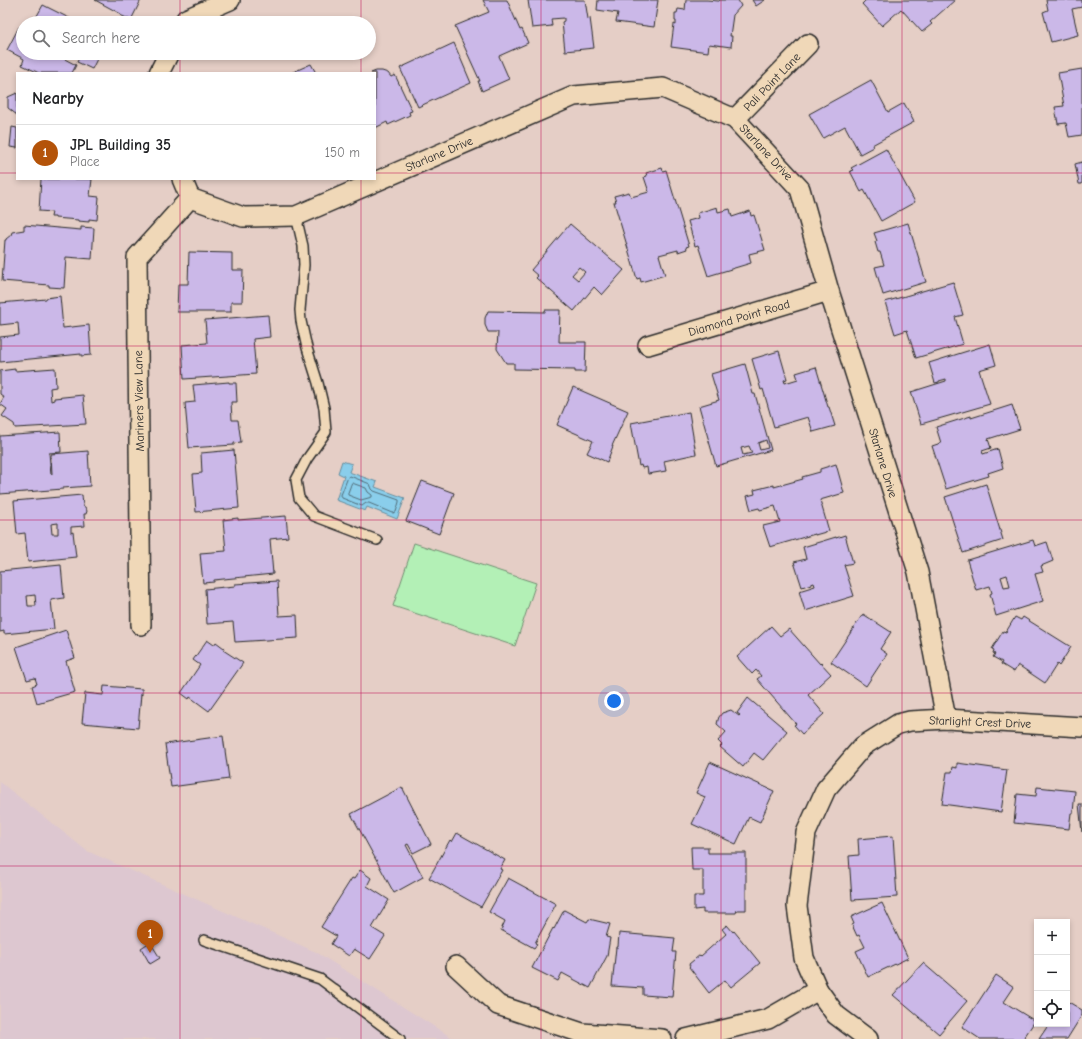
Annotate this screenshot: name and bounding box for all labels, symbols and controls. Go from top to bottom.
search box [16,16,376,60]
icon: search [30,27,52,49]
text: Search here [62,29,140,47]
street label: Pali Point Lane [741,50,803,114]
text: Nearby [32,89,83,108]
street label: Starlane Drive [736,121,796,183]
street label: Starlane Drive [403,133,475,175]
text: JPL Building 35 [70,136,171,154]
text: 1 [42,145,48,160]
text: 150 m [325,145,360,160]
text: Place [70,154,100,169]
street label: Diamond Point Road [687,297,791,339]
street label: Mariners View Lane [131,350,147,452]
street label: Starlane Drive [866,427,900,499]
your location [604,691,624,711]
street label: Starlight Crest Drive [929,713,1031,731]
map controls [1034,919,1070,1027]
button: + [1034,919,1070,955]
pin: 1 [137,920,163,953]
button: − [1034,955,1070,991]
button: locate [1034,991,1070,1027]

